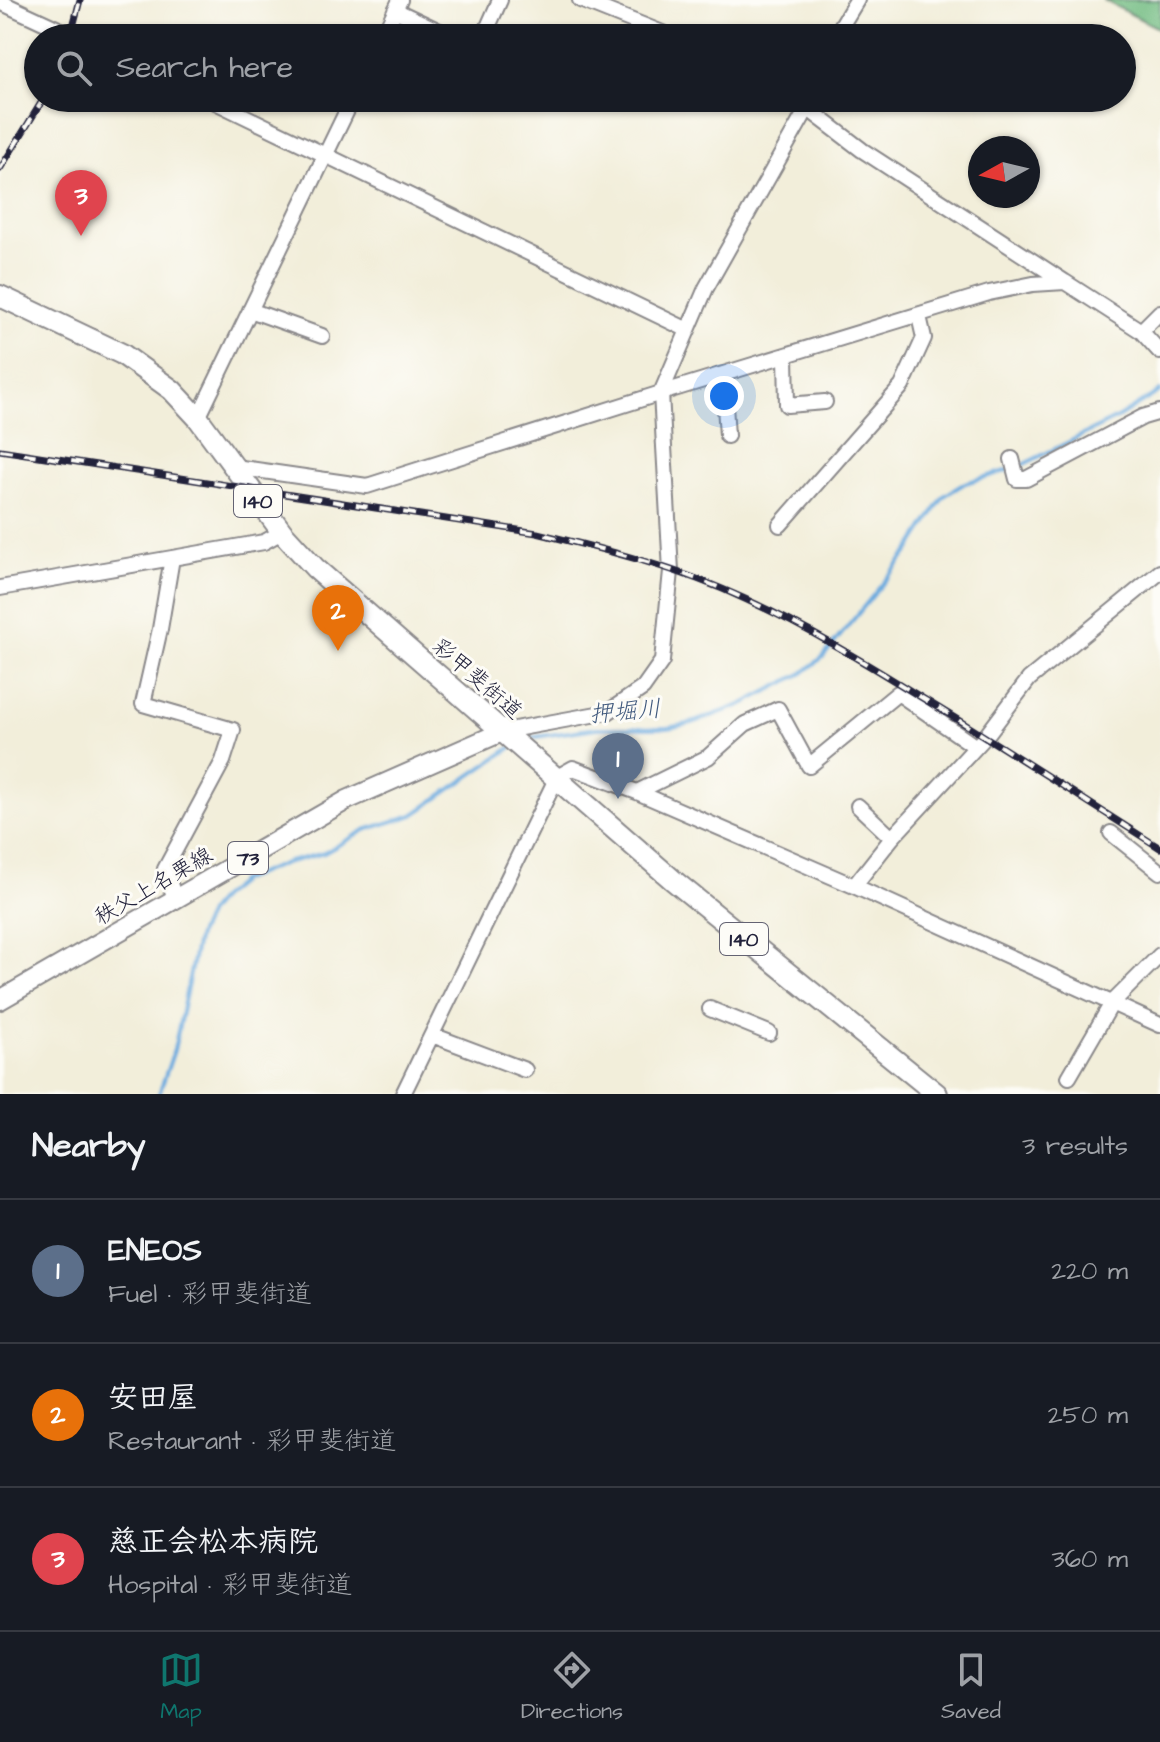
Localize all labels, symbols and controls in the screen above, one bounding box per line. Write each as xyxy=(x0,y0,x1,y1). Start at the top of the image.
search box xyxy=(24,24,1136,112)
icon: search xyxy=(52,46,96,90)
text: Search here xyxy=(116,47,293,89)
north arrow xyxy=(968,136,1040,208)
pin: 3 xyxy=(55,170,107,236)
your location xyxy=(704,376,744,416)
road number: 140 xyxy=(234,485,282,517)
pin: 2 xyxy=(312,585,364,651)
street label: 彩甲斐街道 xyxy=(425,631,529,727)
water label: 押堀川 xyxy=(588,692,662,732)
pin: 1 xyxy=(592,733,644,799)
street label: 秩父上名栗線 xyxy=(89,840,219,933)
road number: 73 xyxy=(228,842,268,874)
road number: 140 xyxy=(720,923,768,955)
text: Nearby xyxy=(32,1122,146,1170)
text: 3 results xyxy=(1022,1128,1128,1164)
text: ENEOS xyxy=(108,1230,202,1272)
text: 1 xyxy=(56,1253,60,1289)
text: 220 m xyxy=(1051,1253,1128,1289)
text: Fuel · 彩甲斐街道 xyxy=(108,1276,312,1312)
text: 安田屋 xyxy=(108,1377,198,1419)
text: 2 xyxy=(51,1397,65,1433)
text: 250 m xyxy=(1048,1397,1128,1433)
text: Restaurant · 彩甲斐街道 xyxy=(108,1423,396,1459)
text: 慈正会松本病院 xyxy=(108,1521,318,1563)
text: 3 xyxy=(51,1541,65,1577)
text: 360 m xyxy=(1051,1541,1128,1577)
text: Hospital · 彩甲斐街道 xyxy=(108,1567,352,1603)
tab: Map xyxy=(159,1648,203,1727)
tab: Directions xyxy=(521,1648,623,1727)
tab: Saved xyxy=(941,1648,1001,1727)

